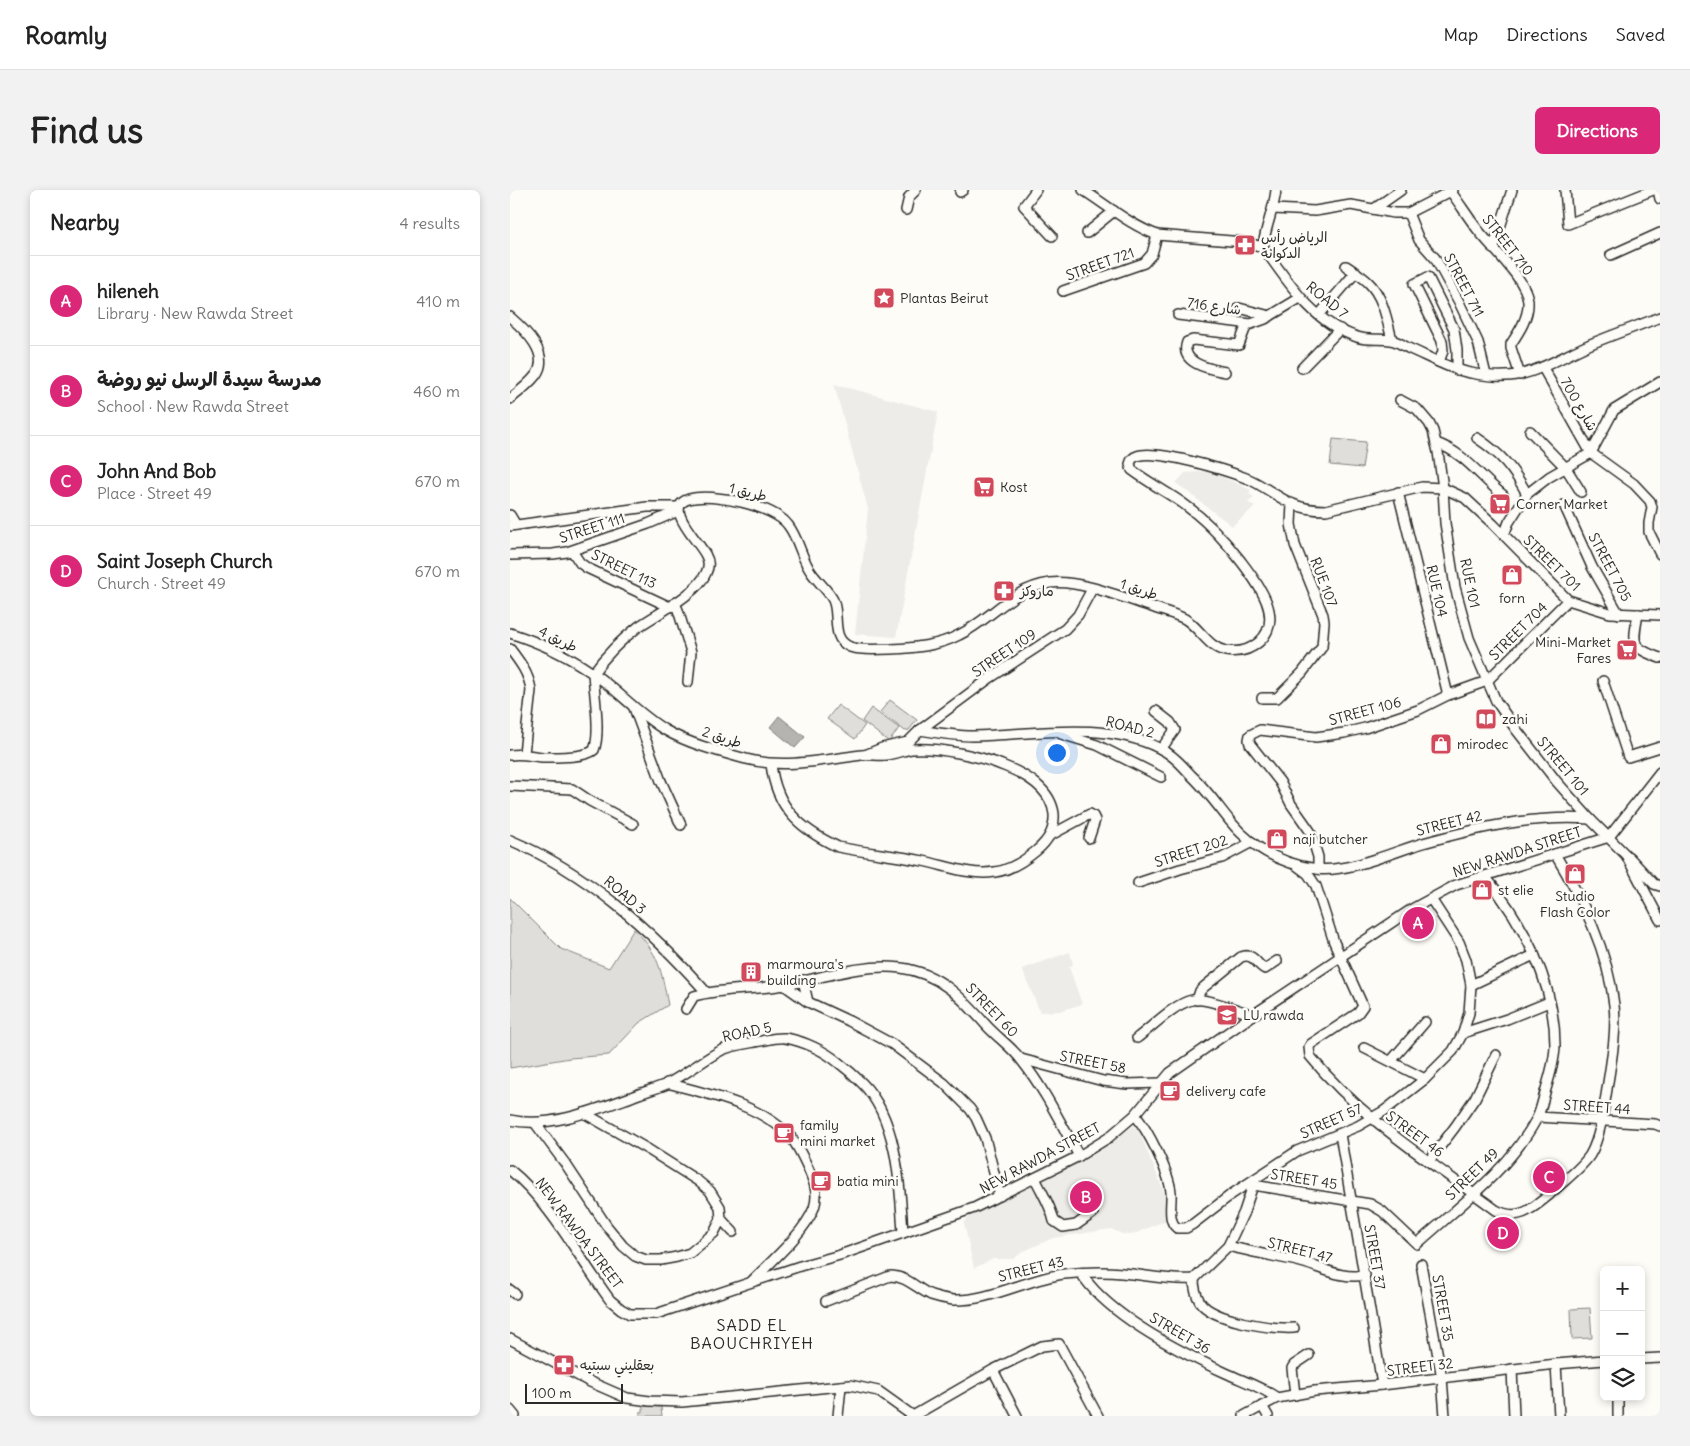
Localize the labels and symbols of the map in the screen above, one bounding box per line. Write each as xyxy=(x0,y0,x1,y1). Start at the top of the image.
street label: STREET 710 xyxy=(1479,211,1537,279)
place label: الرياض رأس الدكوانة xyxy=(1261,228,1327,262)
pharmacy icon: الرياض رأس الدكوانة xyxy=(1233,233,1257,257)
street label: STREET 721 xyxy=(1063,243,1137,285)
street label: STREET 711 xyxy=(1440,250,1488,320)
street label: ROAD 7 xyxy=(1302,278,1352,322)
place icon: Plantas Beirut xyxy=(872,286,896,310)
place label: Plantas Beirut xyxy=(900,289,989,307)
street label: شارع 716 xyxy=(1186,293,1242,320)
street label: شارع 700 xyxy=(1556,374,1602,435)
supermarket icon: Kost xyxy=(972,475,996,499)
place label: Kost xyxy=(1000,478,1028,496)
street label: طريق 1 xyxy=(727,479,769,505)
supermarket icon: Corner Market xyxy=(1488,492,1512,516)
place label: Corner Market xyxy=(1516,495,1608,513)
street label: STREET 111 xyxy=(557,509,627,547)
street label: STREET 705 xyxy=(1584,530,1636,604)
street label: STREET 701 xyxy=(1520,531,1584,595)
street label: STREET 113 xyxy=(589,546,659,592)
street label: RUE 107 xyxy=(1306,555,1342,609)
street label: RUE 101 xyxy=(1456,556,1484,610)
street label: RUE 104 xyxy=(1422,563,1452,619)
shop icon: forn xyxy=(1500,563,1524,587)
street label: طريق 1 xyxy=(1118,575,1160,603)
pharmacy icon: ماروكز xyxy=(992,579,1016,603)
place label: ماروكز xyxy=(1019,582,1054,600)
place label: forn xyxy=(1499,589,1525,607)
street label: STREET 704 xyxy=(1485,598,1551,664)
street label: طريق 4 xyxy=(536,622,580,656)
street label: STREET 109 xyxy=(968,625,1040,681)
place label: Mini-Market Fares xyxy=(1535,633,1611,667)
supermarket icon: Mini-Market Fares xyxy=(1615,638,1639,662)
street label: STREET 106 xyxy=(1327,693,1403,729)
library icon: zahi xyxy=(1474,707,1498,731)
place label: zahi xyxy=(1502,710,1528,728)
street label: ROAD 2 xyxy=(1104,712,1157,742)
street label: طريق 2 xyxy=(700,722,744,752)
shop icon: mirodec xyxy=(1429,732,1453,756)
street label: STREET 101 xyxy=(1533,733,1593,799)
place label: mirodec xyxy=(1457,735,1509,753)
your location xyxy=(1044,740,1070,766)
street label: STREET 42 xyxy=(1414,806,1484,840)
street label: NEW RAWDA STREET xyxy=(1450,823,1584,881)
shop icon: naji butcher xyxy=(1265,827,1289,851)
place label: naji butcher xyxy=(1293,830,1368,848)
street label: STREET 202 xyxy=(1152,831,1230,871)
shop icon: Studio Flash Color xyxy=(1563,862,1587,886)
street label: ROAD 3 xyxy=(600,872,650,918)
shop icon: st elie xyxy=(1470,878,1494,902)
place label: st elie xyxy=(1498,881,1534,899)
place label: Studio Flash Color xyxy=(1540,887,1611,921)
pin: A xyxy=(1402,904,1434,942)
place label: marmoura's building xyxy=(767,955,844,989)
building icon: marmoura's building xyxy=(739,960,763,984)
street label: STREET 60 xyxy=(962,979,1022,1041)
school or university icon: LU rawda xyxy=(1215,1003,1239,1027)
place label: LU rawda xyxy=(1243,1006,1304,1024)
street label: ROAD 5 xyxy=(721,1018,773,1046)
street label: STREET 58 xyxy=(1058,1047,1128,1077)
cafe icon: delivery cafe xyxy=(1158,1079,1182,1103)
place label: delivery cafe xyxy=(1186,1082,1266,1100)
street label: STREET 44 xyxy=(1563,1096,1631,1118)
street label: STREET 57 xyxy=(1297,1099,1365,1143)
street label: STREET 46 xyxy=(1383,1107,1447,1161)
place label: family mini market xyxy=(800,1116,876,1150)
street label: NEW RAWDA STREET xyxy=(977,1119,1103,1197)
cafe icon: family mini market xyxy=(772,1121,796,1145)
street label: STREET 49 xyxy=(1442,1144,1502,1204)
pin: C xyxy=(1533,1158,1565,1196)
street label: STREET 45 xyxy=(1269,1165,1339,1193)
cafe icon: batia mini xyxy=(809,1169,833,1193)
place label: batia mini xyxy=(837,1172,899,1190)
street label: NEW RAWDA STREET xyxy=(531,1174,627,1292)
pin: B xyxy=(1070,1178,1102,1216)
pin: D xyxy=(1487,1214,1519,1252)
street label: STREET 37 xyxy=(1360,1223,1390,1291)
street label: STREET 47 xyxy=(1266,1233,1334,1267)
street label: STREET 43 xyxy=(996,1252,1066,1286)
street label: STREET 35 xyxy=(1428,1273,1458,1343)
street label: STREET 36 xyxy=(1146,1308,1214,1358)
district label: SADD EL BAOUCHRIYEH xyxy=(690,1315,814,1353)
pharmacy icon: بعقليني سبتيه xyxy=(552,1353,576,1377)
street label: STREET 32 xyxy=(1386,1354,1455,1380)
place label: بعقليني سبتيه xyxy=(580,1356,654,1378)
scale bar xyxy=(525,1381,622,1404)

